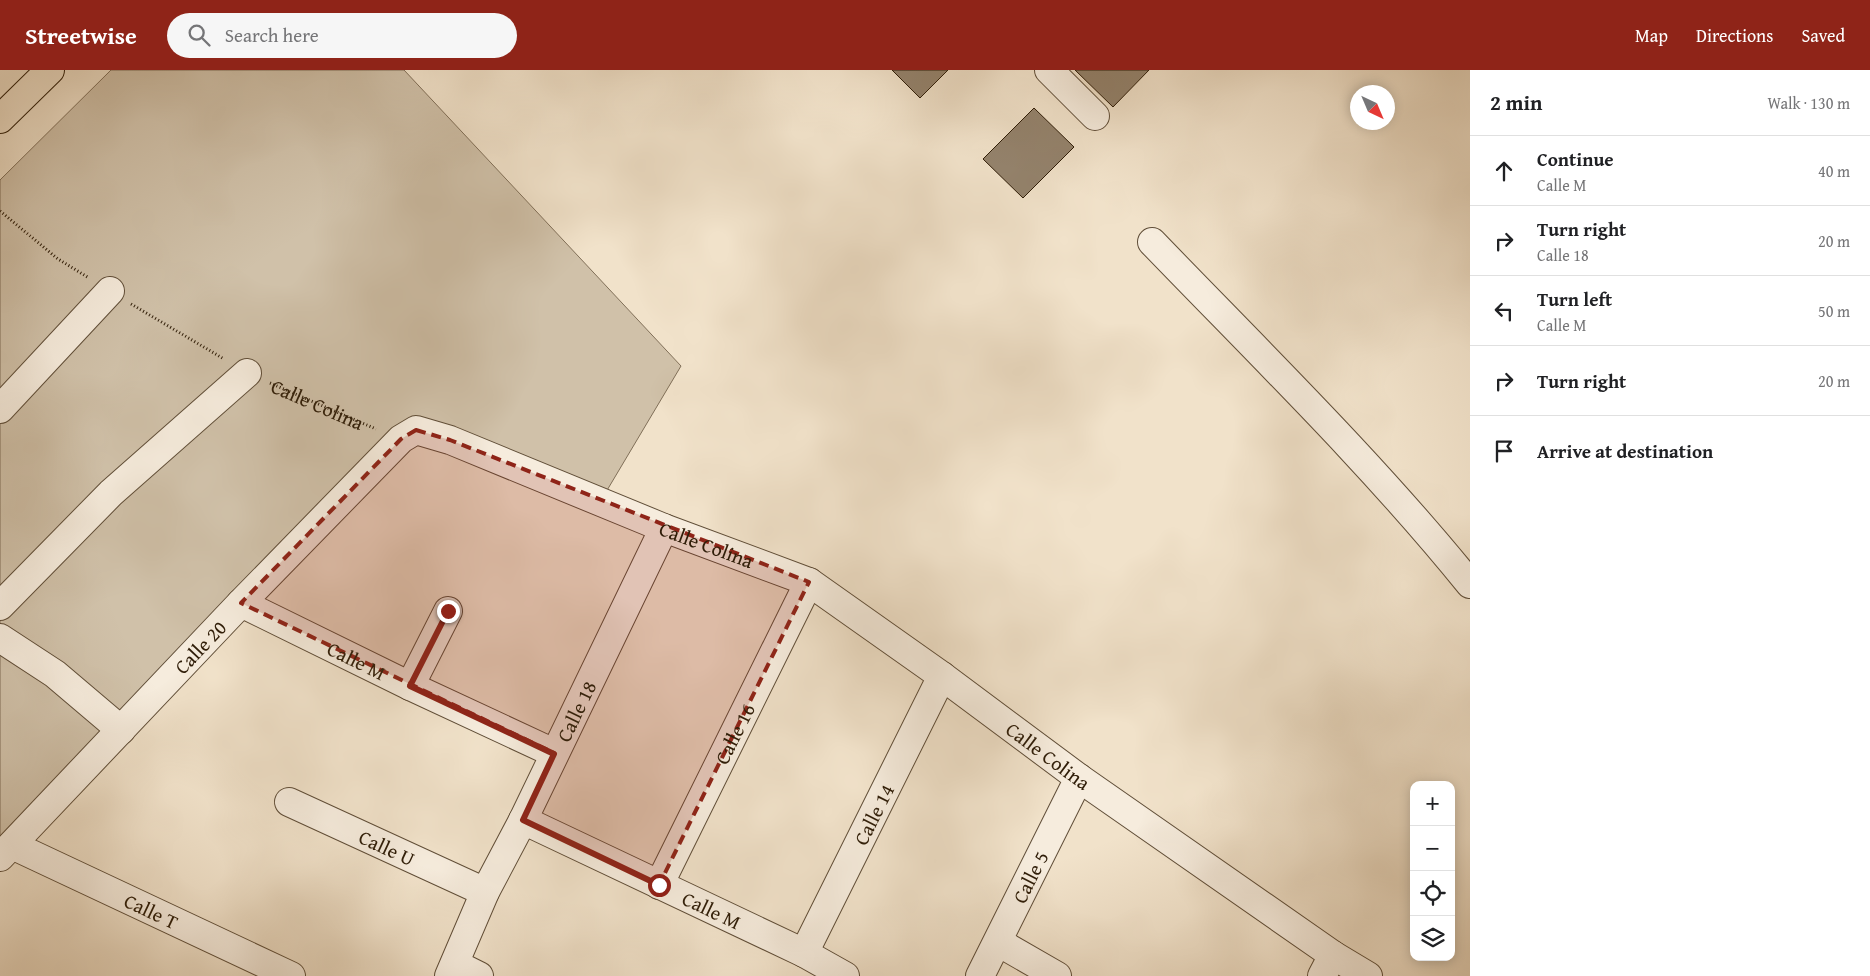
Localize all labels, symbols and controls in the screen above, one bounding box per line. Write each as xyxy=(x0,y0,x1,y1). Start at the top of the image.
search box xyxy=(167,13,517,58)
text: Streetwise xyxy=(25,18,137,53)
icon: search xyxy=(185,21,213,49)
text: Search here xyxy=(225,21,319,49)
text: Map xyxy=(1635,22,1668,49)
text: Directions xyxy=(1696,22,1773,49)
text: Saved xyxy=(1801,22,1845,49)
north arrow xyxy=(1350,85,1395,130)
text: 2 min xyxy=(1490,87,1542,118)
text: Walk · 130 m xyxy=(1767,91,1850,115)
text: Continue xyxy=(1537,145,1614,173)
icon: ahead xyxy=(1490,157,1518,185)
text: 40 m xyxy=(1818,159,1850,183)
text: Calle M xyxy=(1537,173,1586,197)
text: Turn right xyxy=(1537,215,1626,243)
icon: right xyxy=(1490,227,1518,255)
text: 20 m xyxy=(1818,229,1850,253)
text: Calle 18 xyxy=(1537,243,1589,267)
text: Turn left xyxy=(1537,285,1612,313)
icon: left xyxy=(1490,297,1518,325)
text: 50 m xyxy=(1818,299,1850,323)
text: Calle M xyxy=(1537,313,1586,337)
icon: right xyxy=(1490,367,1518,395)
text: Turn right xyxy=(1537,367,1626,395)
text: 20 m xyxy=(1818,369,1850,393)
street label: Calle Colina xyxy=(267,371,369,437)
icon: arrive xyxy=(1490,437,1518,465)
text: Arrive at destination xyxy=(1537,437,1713,465)
street label: Calle Colina xyxy=(655,513,758,575)
route end xyxy=(437,600,460,623)
street label: Calle 20 xyxy=(167,613,232,680)
street label: Calle M xyxy=(323,633,391,686)
street label: Calle 18 xyxy=(549,675,603,746)
street label: Calle 16 xyxy=(707,698,761,769)
street label: Calle Colina xyxy=(1000,714,1097,797)
street label: Calle 14 xyxy=(846,779,901,850)
map controls xyxy=(1410,781,1455,961)
button: + xyxy=(1410,781,1455,826)
street label: Calle U xyxy=(354,822,420,872)
button: − xyxy=(1410,826,1455,871)
street label: Calle 5 xyxy=(1004,846,1055,908)
button: locate xyxy=(1410,871,1455,916)
route start xyxy=(648,874,671,897)
street label: Calle M xyxy=(678,883,746,936)
street label: Calle T xyxy=(120,885,183,936)
button: layers xyxy=(1410,916,1455,961)

